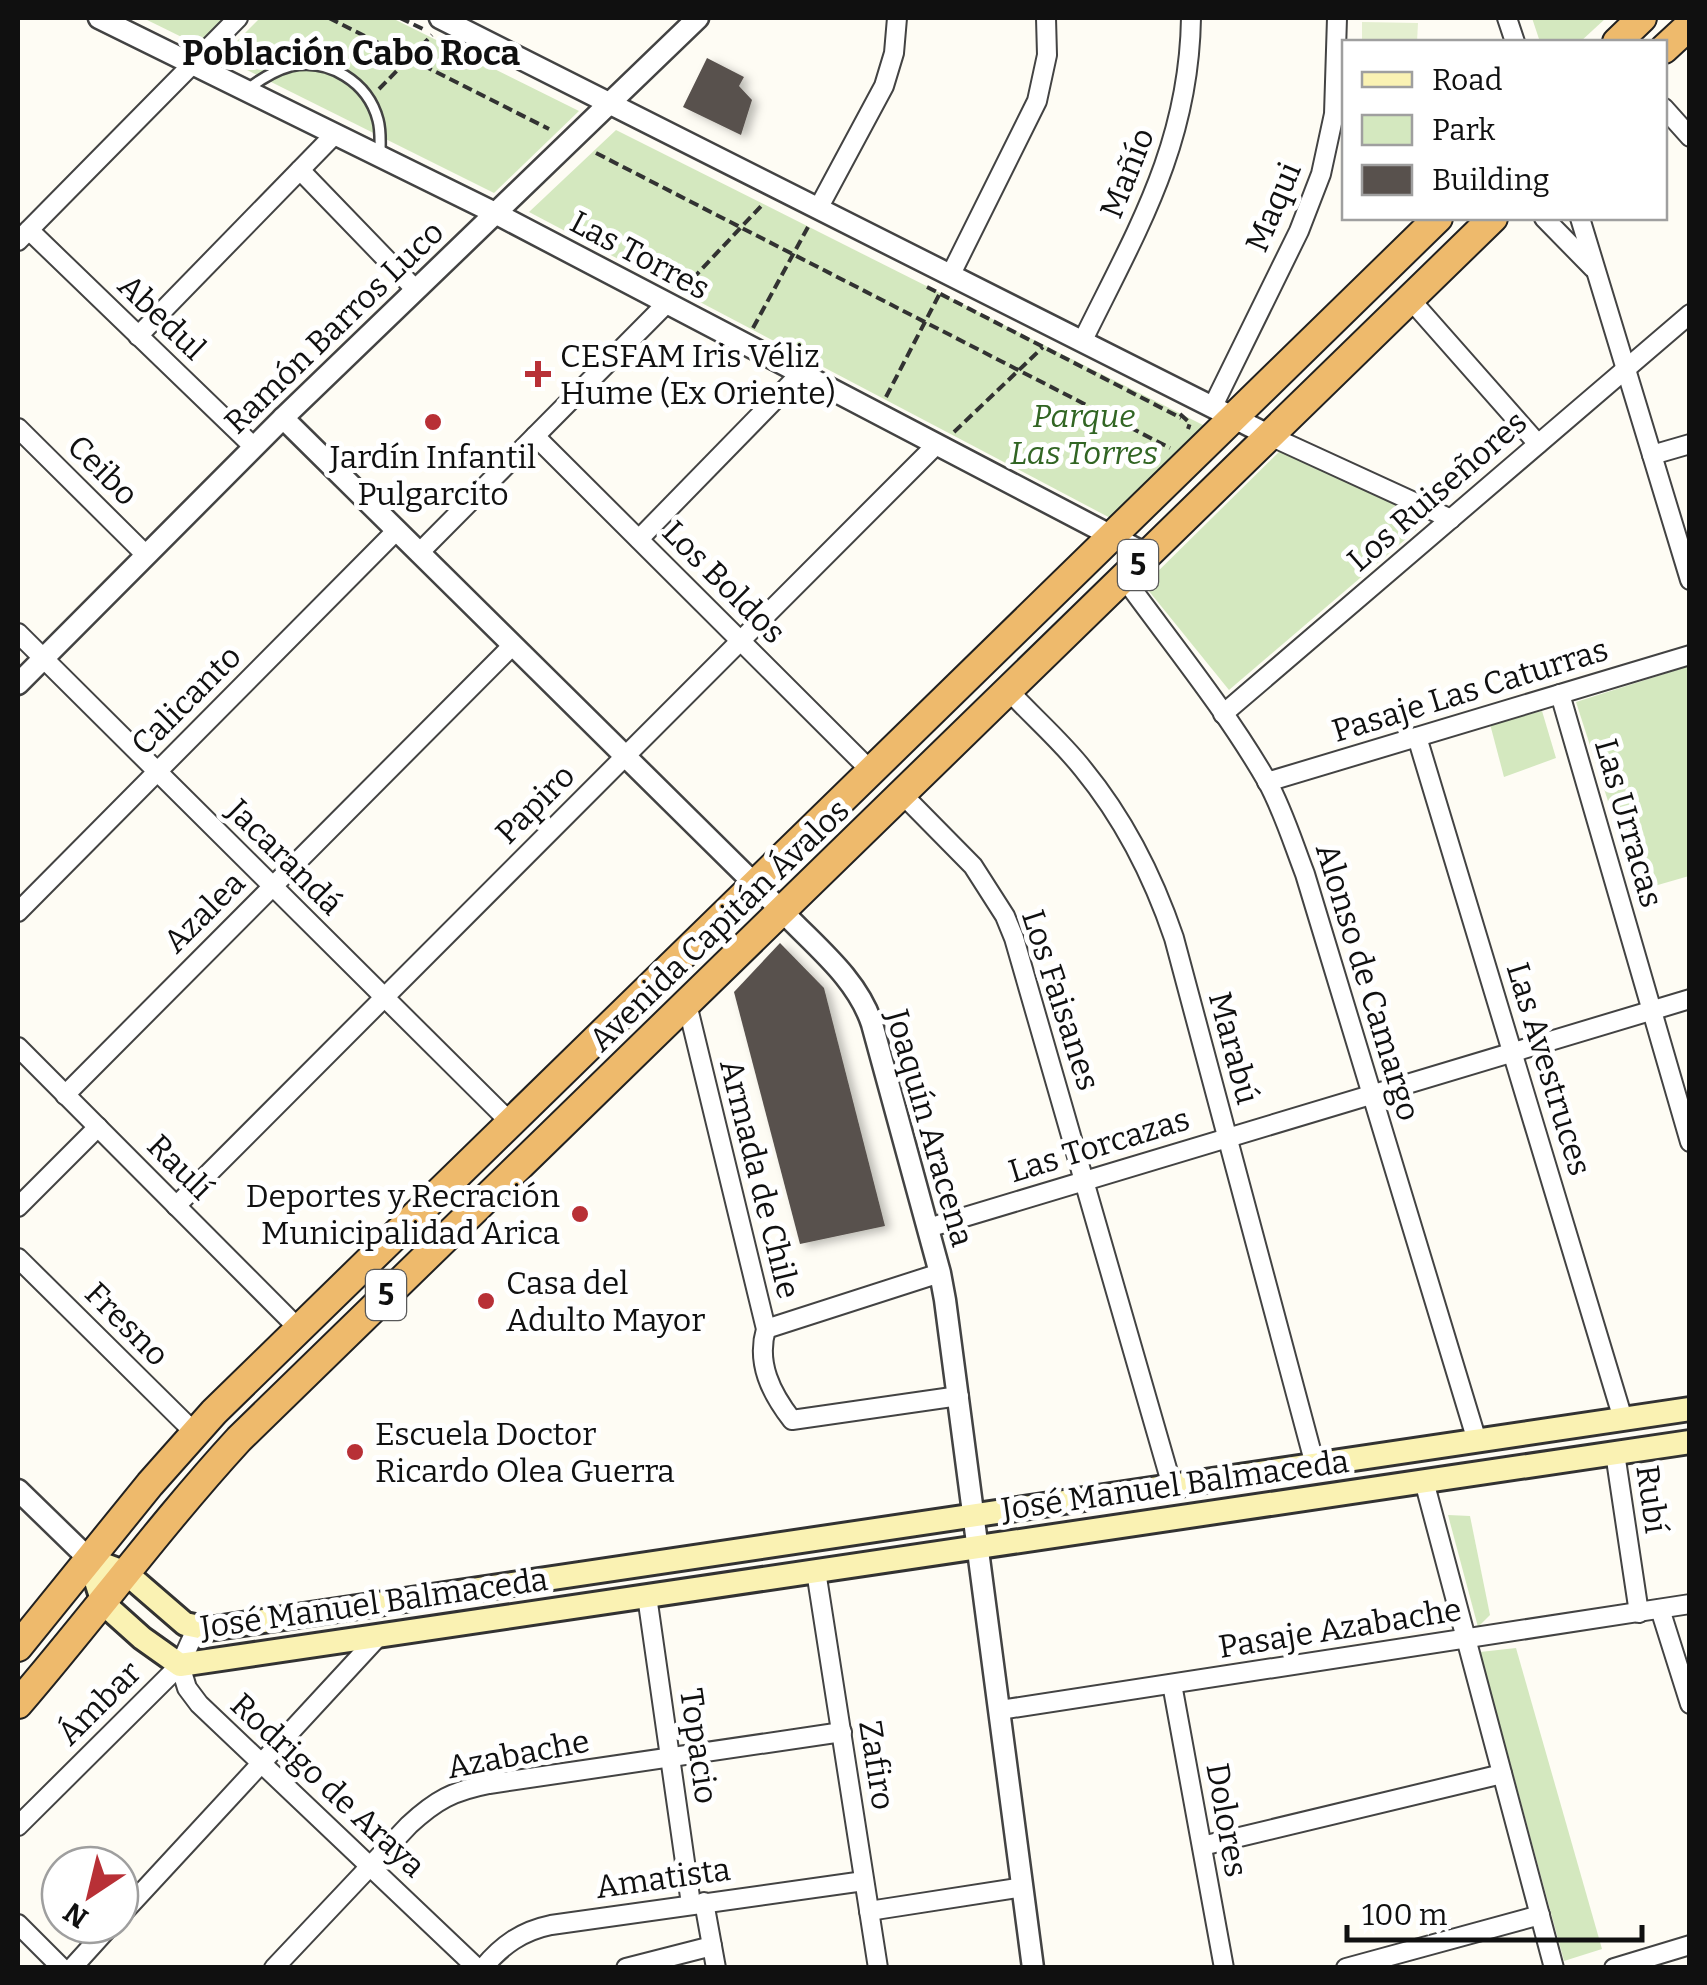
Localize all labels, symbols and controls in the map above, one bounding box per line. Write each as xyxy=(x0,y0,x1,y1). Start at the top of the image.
district label: Población Cabo Roca xyxy=(182,32,520,74)
legend xyxy=(1342,40,1667,220)
text: Road xyxy=(1432,62,1503,98)
text: Park xyxy=(1432,112,1495,148)
street label: Mañío xyxy=(1092,122,1162,224)
street label: Maqui xyxy=(1237,157,1309,257)
text: Building xyxy=(1432,162,1550,198)
street label: Las Torres xyxy=(564,203,716,307)
street label: Ramón Barros Luco xyxy=(217,213,451,441)
street label: Abedul xyxy=(111,266,213,368)
place label: CESFAM Iris Véliz Hume (Ex Oriente) xyxy=(560,337,836,412)
marker: CESFAM Iris Véliz Hume (Ex Oriente) xyxy=(525,361,551,387)
park label: Parque Las Torres xyxy=(1010,397,1158,472)
street label: Los Ruiseñores xyxy=(1340,403,1534,579)
marker: Jardín Infantil Pulgarcito xyxy=(422,411,444,433)
street label: Ceibo xyxy=(60,427,146,513)
place label: Jardín Infantil Pulgarcito xyxy=(329,438,536,513)
street label: Los Boldos xyxy=(655,513,793,651)
road number: 5 xyxy=(1118,540,1158,590)
street label: Pasaje Las Caturras xyxy=(1328,630,1612,750)
street label: Calicanto xyxy=(123,637,249,763)
street label: Las Urracas xyxy=(1587,734,1671,912)
street label: Papiro xyxy=(488,757,582,851)
street label: Jacarandá xyxy=(219,791,351,923)
street label: Avenida Capitán Ávalos xyxy=(581,791,857,1059)
street label: Alonso de Camargo xyxy=(1308,839,1428,1125)
street label: Azalea xyxy=(156,864,252,960)
street label: Los Faisanes xyxy=(1014,905,1108,1095)
street label: Las Avestruces xyxy=(1499,958,1599,1180)
street label: Marabú xyxy=(1201,988,1267,1108)
street label: Joaquín Aracena xyxy=(878,1004,982,1251)
street label: Armada de Chile xyxy=(712,1056,808,1302)
street label: Las Torcazas xyxy=(1004,1100,1194,1190)
street label: Raulí xyxy=(139,1126,221,1208)
place label: Deportes y Recración Municipalidad Arica xyxy=(246,1177,560,1252)
marker: Deportes y Recración Municipalidad Arica xyxy=(569,1203,591,1225)
place label: Casa del Adulto Mayor xyxy=(506,1264,705,1339)
road number: 5 xyxy=(366,1270,406,1320)
street label: Fresno xyxy=(77,1274,177,1374)
marker: Casa del Adulto Mayor xyxy=(475,1290,497,1312)
place label: Escuela Doctor Ricardo Olea Guerra xyxy=(375,1415,675,1490)
marker: Escuela Doctor Ricardo Olea Guerra xyxy=(344,1441,366,1463)
street label: José Manuel Balmaceda xyxy=(998,1442,1351,1528)
street label: Rubí xyxy=(1628,1462,1676,1536)
street label: José Manuel Balmaceda xyxy=(197,1560,550,1646)
street label: Pasaje Azabache xyxy=(1216,1590,1464,1666)
street label: Ámbar xyxy=(49,1653,149,1753)
street label: Rodrigo de Araya xyxy=(223,1685,433,1885)
street label: Topacio xyxy=(672,1686,726,1806)
street label: Zafiro xyxy=(851,1718,903,1812)
street label: Azabache xyxy=(444,1722,592,1786)
street label: Dolores xyxy=(1198,1760,1256,1880)
north arrow xyxy=(40,1845,140,1945)
street label: Amatista xyxy=(593,1850,733,1906)
scale bar xyxy=(1347,1880,1642,1942)
text: N xyxy=(58,1895,94,1935)
text: 100 m xyxy=(1362,1897,1448,1933)

